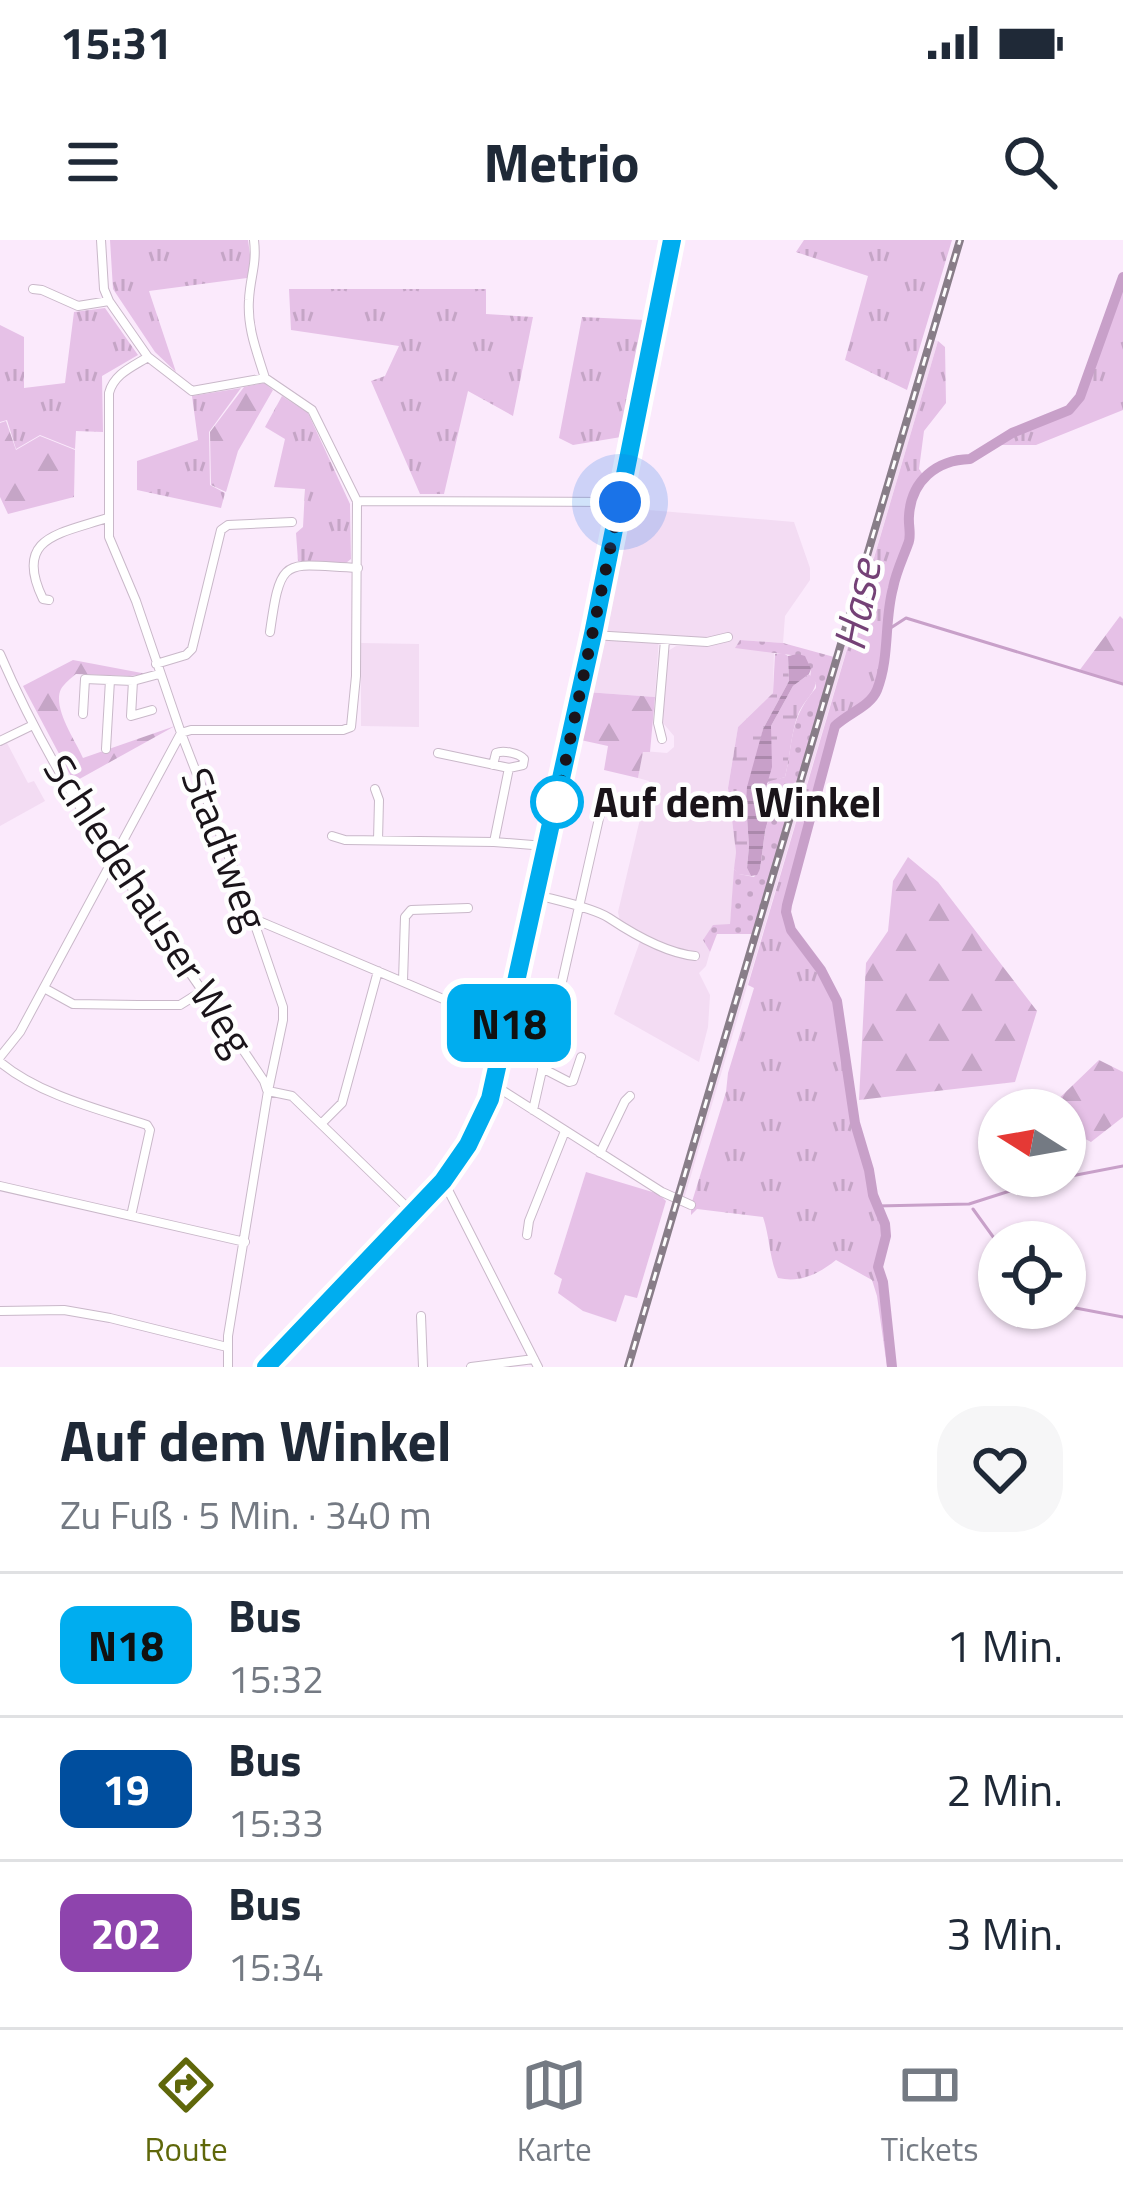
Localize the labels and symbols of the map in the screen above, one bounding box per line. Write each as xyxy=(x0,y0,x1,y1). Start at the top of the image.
your location xyxy=(590,472,650,532)
water label: Hase xyxy=(814,552,898,656)
street label: Schledehauser Weg xyxy=(28,741,271,1068)
street label: Stadtweg xyxy=(166,758,286,939)
place label: Auf dem Winkel xyxy=(593,769,882,833)
marker: Auf dem Winkel xyxy=(532,777,582,827)
line badge: N18 xyxy=(440,984,578,1062)
north arrow xyxy=(978,1089,1086,1197)

